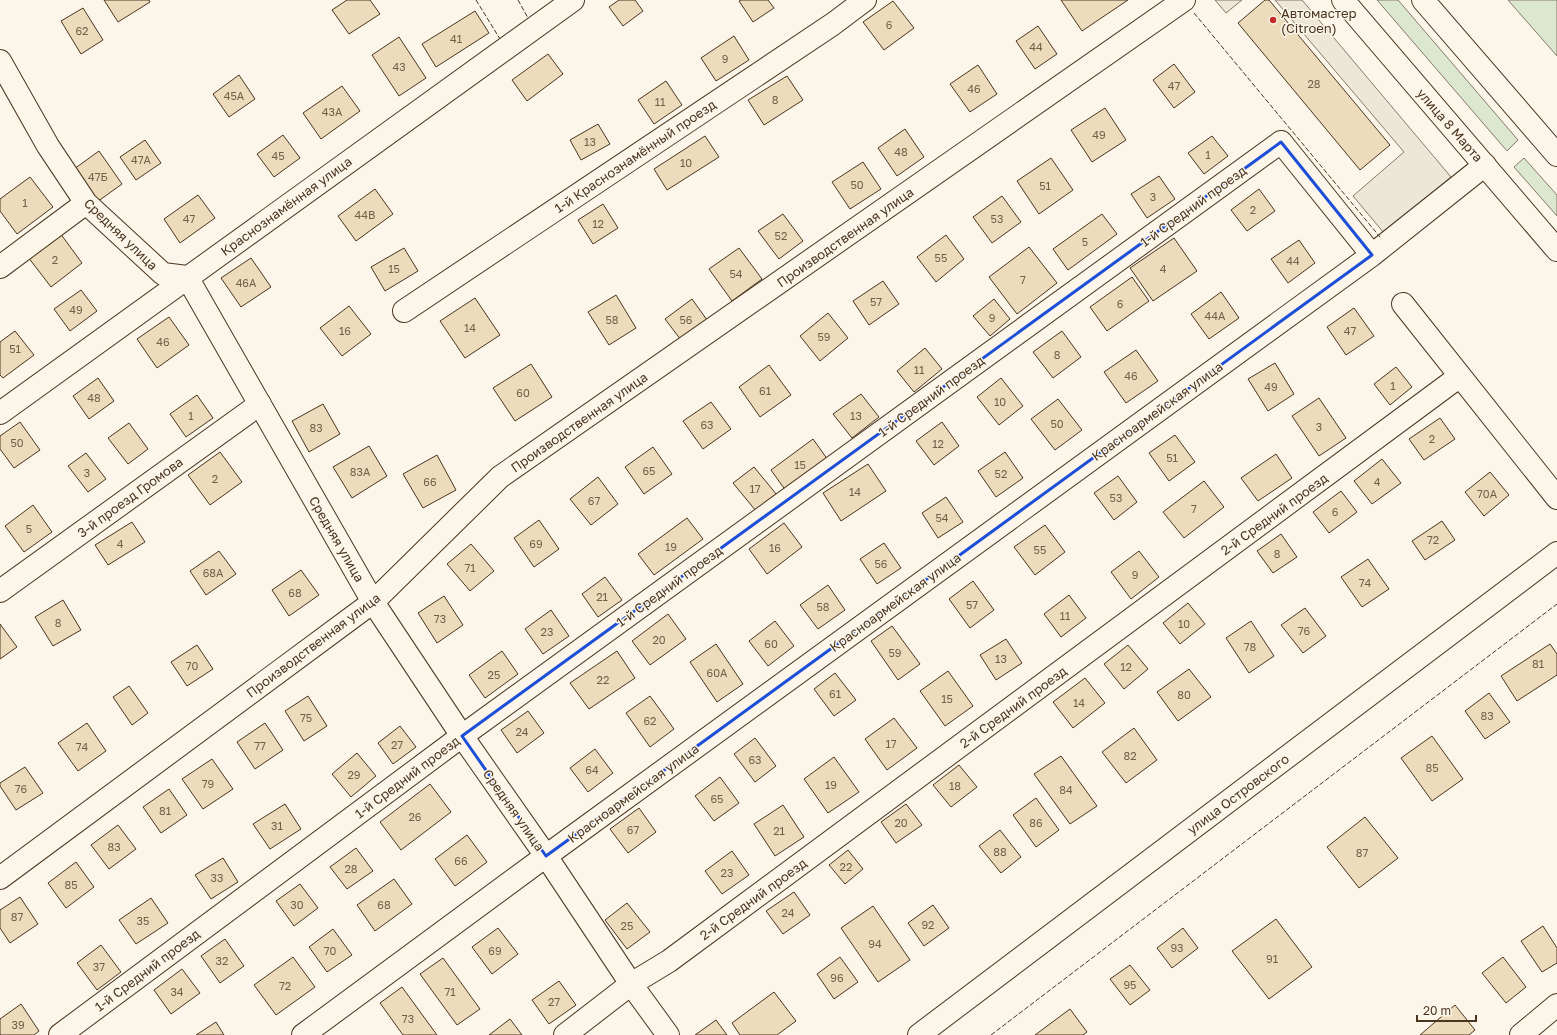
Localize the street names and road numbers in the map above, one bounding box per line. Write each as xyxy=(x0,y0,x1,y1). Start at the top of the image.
street label: улица 8 Марта xyxy=(1414,85,1486,165)
street label: 1-й Краснознамённый проезд xyxy=(551,96,719,216)
street label: Краснознамённая улица xyxy=(217,153,355,259)
street label: 1-й Средний проезд xyxy=(1137,162,1249,250)
street label: Производственная улица xyxy=(773,184,917,290)
street label: Средняя улица xyxy=(81,195,161,273)
street label: 1-й Средний проезд xyxy=(875,352,987,440)
street label: Красноармейская улица xyxy=(1088,358,1226,464)
street label: Производственная улица xyxy=(507,369,651,475)
street label: 3-й проезд Громова xyxy=(74,453,186,541)
street label: 2-й Средний проезд xyxy=(1217,470,1331,558)
street label: Средняя улица xyxy=(306,493,368,585)
street label: 1-й Средний проезд xyxy=(613,542,725,630)
street label: Красноармейская улица xyxy=(826,549,964,655)
street label: Производственная улица xyxy=(243,589,383,701)
street label: 2-й Средний проезд xyxy=(956,663,1070,751)
street label: 1-й Средний проезд xyxy=(351,732,463,822)
street label: Красноармейская улица xyxy=(564,740,702,846)
street label: улица Островского xyxy=(1184,750,1292,837)
street label: Средняя улица xyxy=(480,766,548,854)
street label: 2-й Средний проезд xyxy=(696,855,810,943)
street label: 1-й Средний проезд xyxy=(91,925,203,1015)

